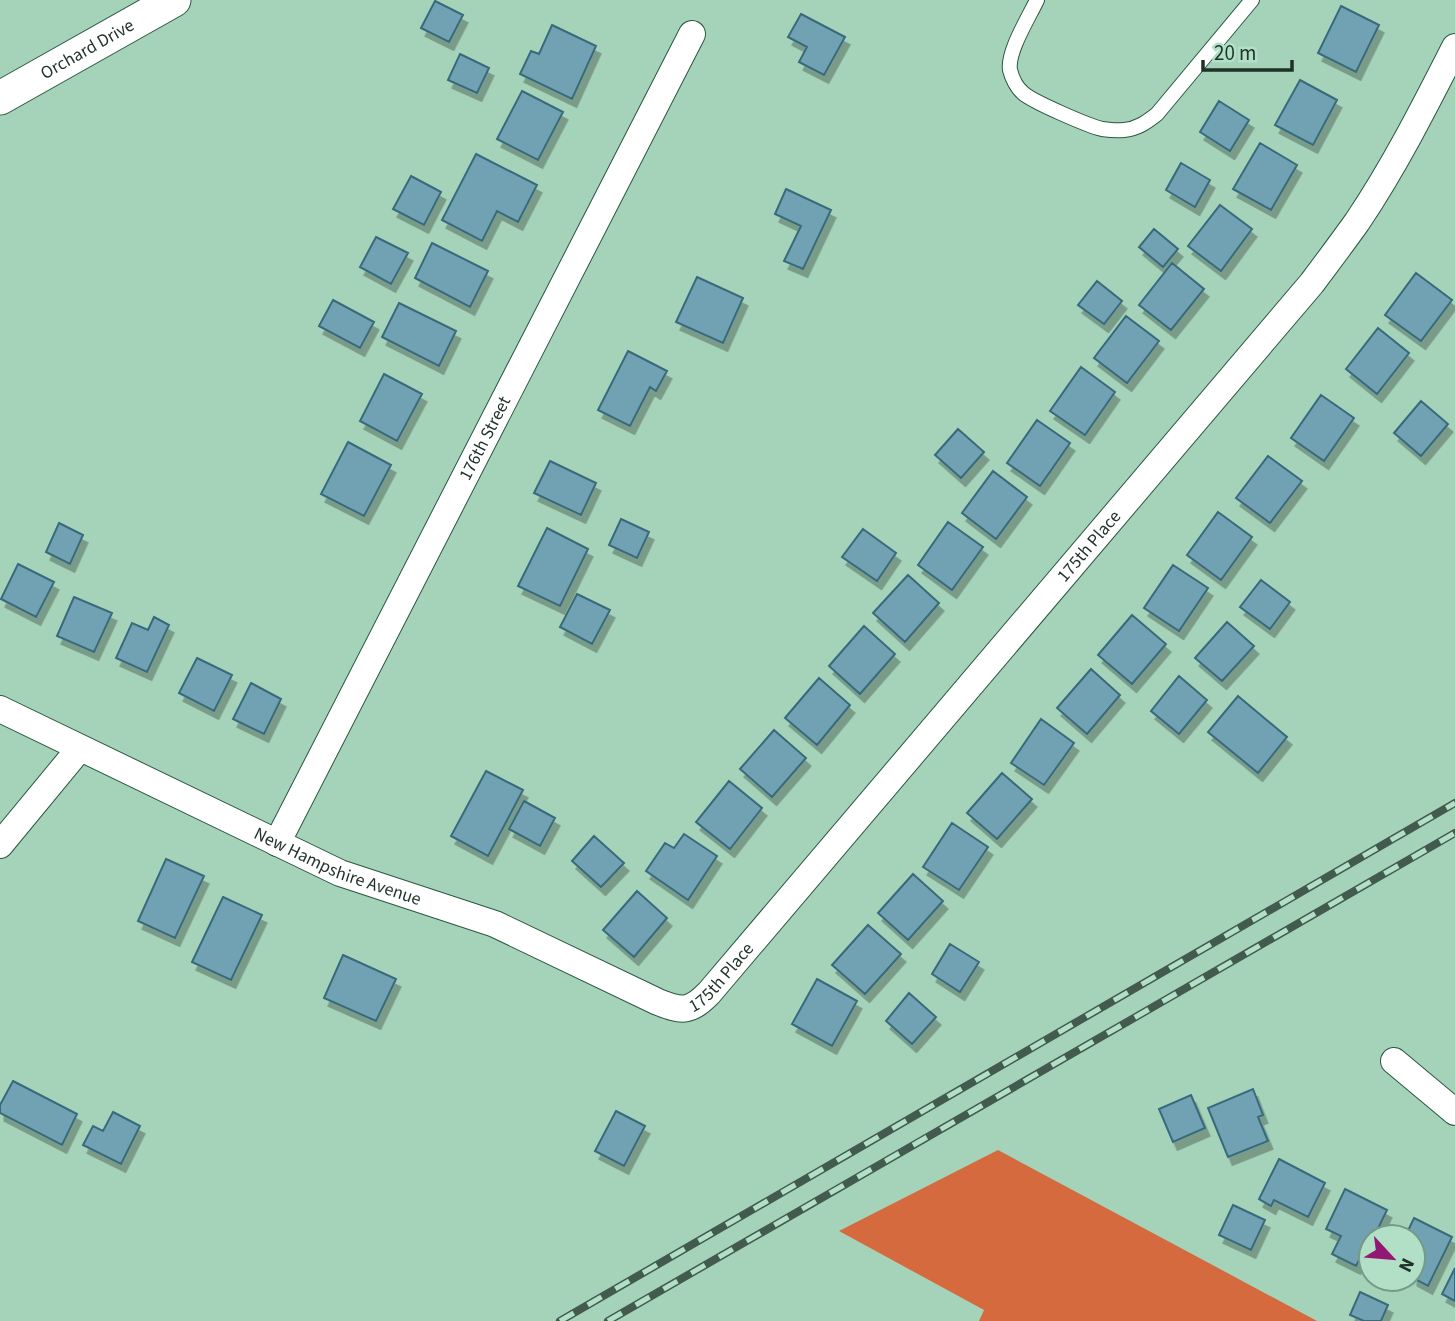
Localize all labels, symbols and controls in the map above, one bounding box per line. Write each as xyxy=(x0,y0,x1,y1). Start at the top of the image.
street label: Orchard Drive xyxy=(36,13,139,86)
scale bar xyxy=(1203,28,1292,72)
text: 20 m xyxy=(1214,38,1256,68)
street label: 176th Street xyxy=(453,392,517,485)
street label: 175th Place xyxy=(1051,505,1127,587)
street label: New Hampshire Avenue xyxy=(250,821,425,912)
street label: 175th Place xyxy=(684,937,760,1019)
north arrow xyxy=(1357,1223,1427,1293)
text: N xyxy=(1391,1253,1421,1276)

